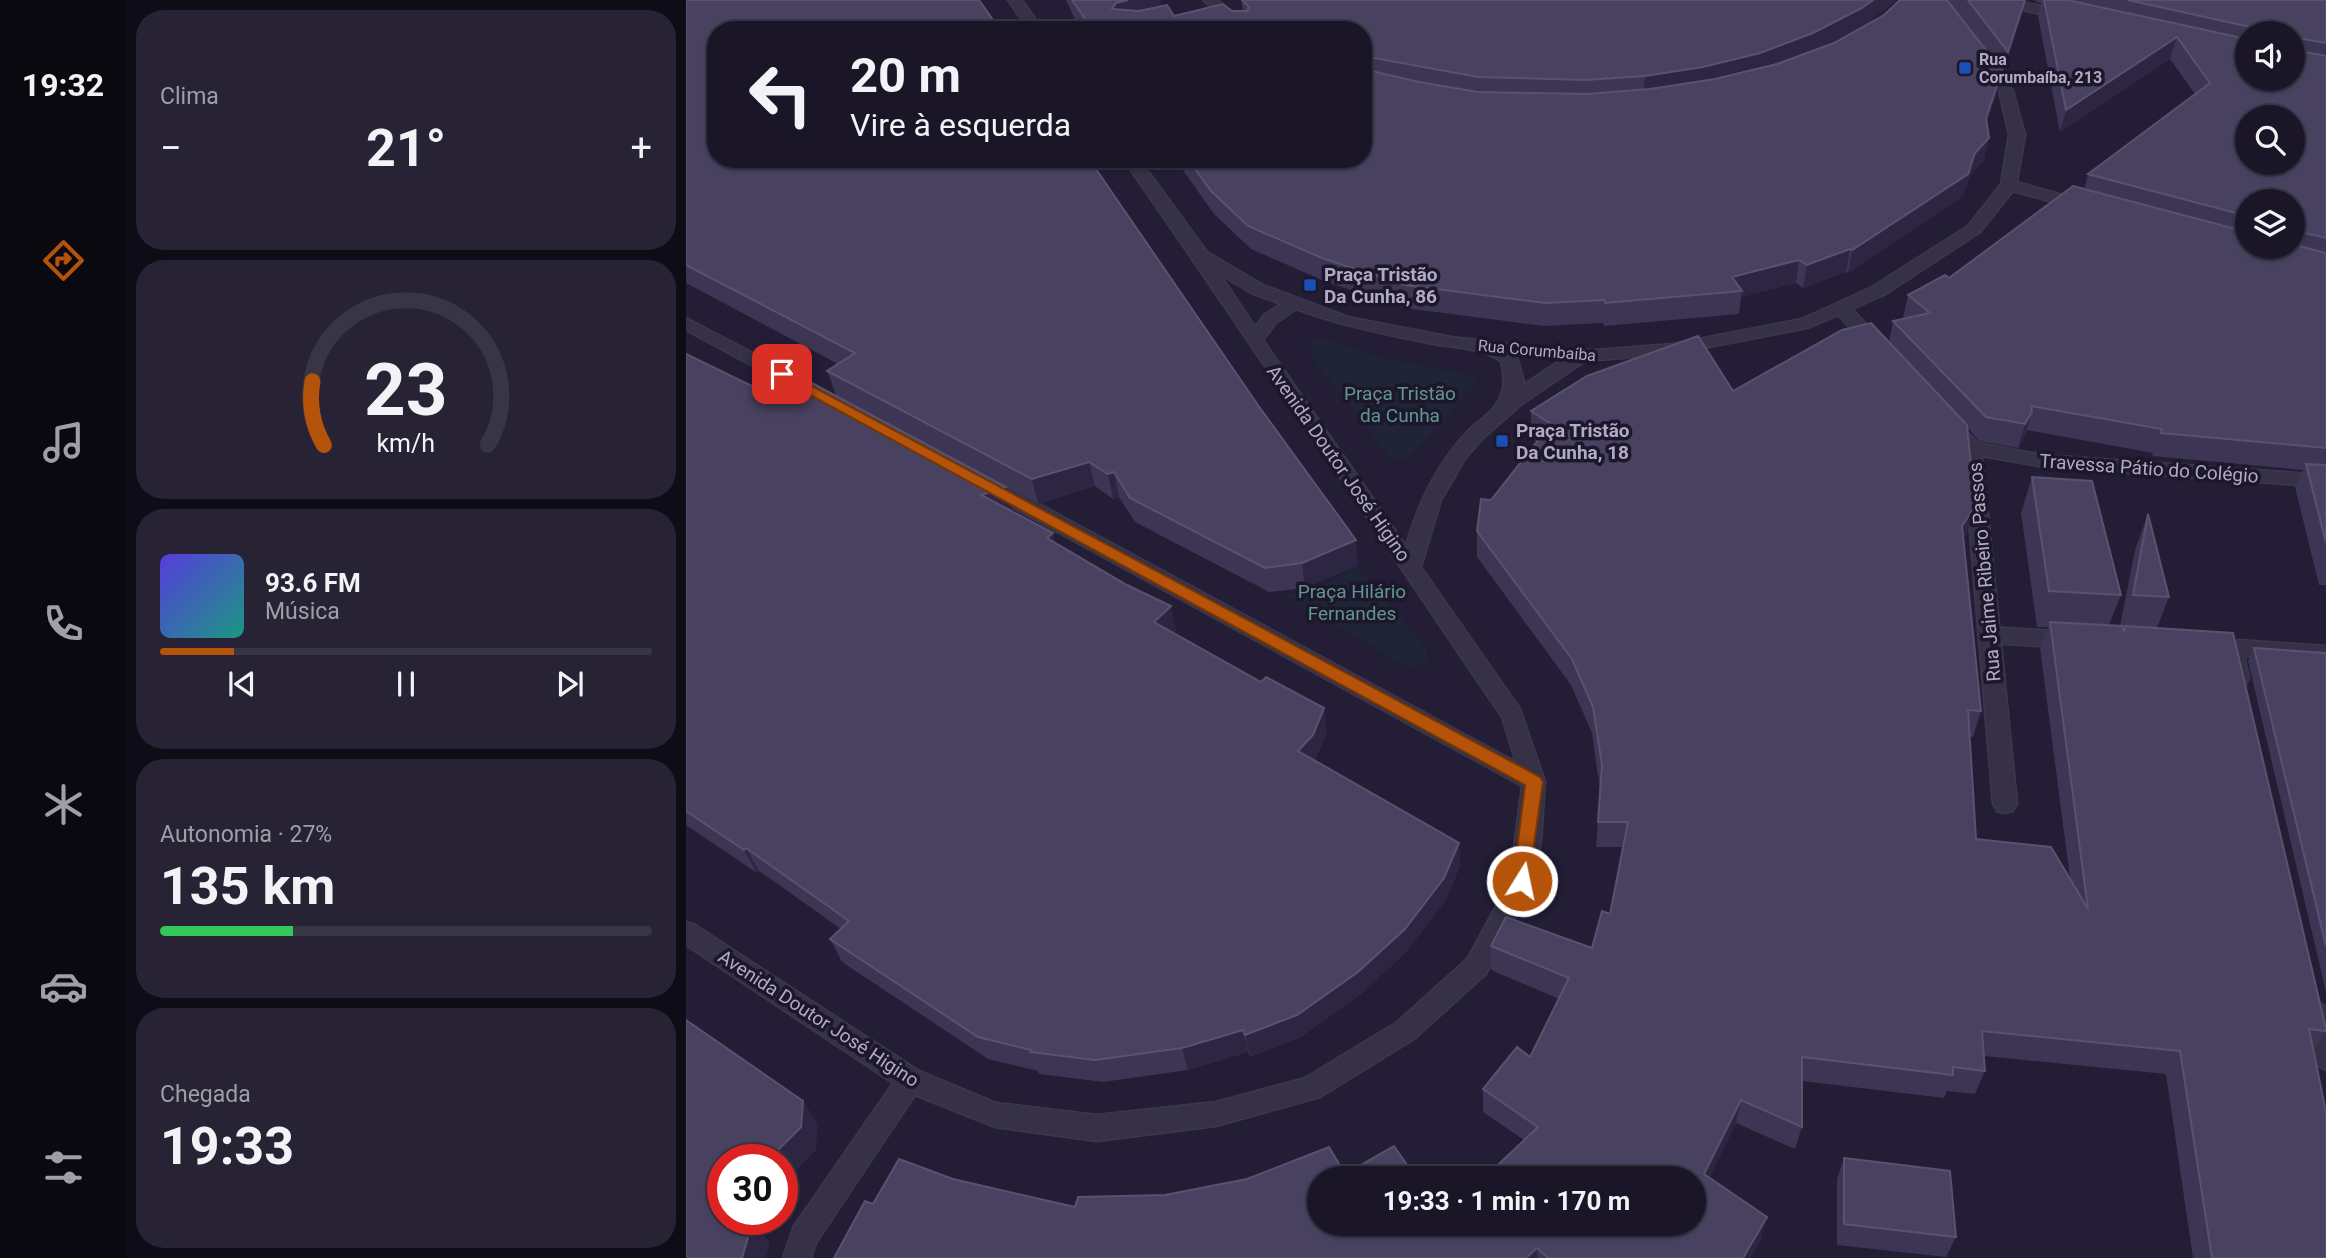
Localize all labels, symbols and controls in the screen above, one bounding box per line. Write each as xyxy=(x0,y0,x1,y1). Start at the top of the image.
map controls xyxy=(2235,21,2305,259)
button: sound xyxy=(2235,21,2305,91)
text: 20 m xyxy=(850,47,961,104)
icon: left xyxy=(735,49,826,140)
place label: Rua Corumbaíba, 213 xyxy=(1979,50,2102,87)
marker: Rua Corumbaíba, 213 xyxy=(1957,60,1973,76)
text: 19:32 xyxy=(22,66,104,104)
text: Clima xyxy=(160,83,219,110)
button: search xyxy=(2235,105,2305,175)
text: Vire à esquerda xyxy=(850,106,1071,144)
text: 21° xyxy=(366,118,446,179)
text: − xyxy=(160,126,182,170)
text: + xyxy=(630,126,652,170)
button: layers xyxy=(2235,189,2305,259)
icon: directions xyxy=(39,236,88,285)
place label: Praça Tristão Da Cunha, 86 xyxy=(1324,263,1438,308)
marker: Praça Tristão Da Cunha, 86 xyxy=(1302,277,1318,293)
street label: Rua Corumbaíba xyxy=(1477,336,1597,365)
pin xyxy=(752,344,812,404)
text: 23 xyxy=(364,348,448,434)
icon: arrive xyxy=(763,355,801,393)
street label: Avenida Doutor José Higino xyxy=(1262,361,1415,566)
park label: Praça Tristão da Cunha xyxy=(1344,382,1456,427)
icon: music xyxy=(39,418,88,467)
place label: Praça Tristão Da Cunha, 18 xyxy=(1516,419,1630,464)
text: km/h xyxy=(377,429,435,458)
marker: Praça Tristão Da Cunha, 18 xyxy=(1494,433,1510,449)
street label: Travessa Pátio do Colégio xyxy=(2039,449,2259,488)
street label: Rua Jaime Ribeiro Passos xyxy=(1963,461,2006,683)
text: 93.6 FM xyxy=(265,568,361,598)
park label: Praça Hilário Fernandes xyxy=(1298,580,1406,625)
text: Música xyxy=(265,598,340,625)
icon: phone xyxy=(39,599,88,648)
icon: previous xyxy=(223,665,261,703)
icon: pause xyxy=(387,665,425,703)
icon: next xyxy=(551,665,589,703)
icon: climate xyxy=(39,780,88,829)
text: Autonomia · 27% xyxy=(160,821,332,848)
position arrow xyxy=(1485,844,1559,918)
text: 135 km xyxy=(160,856,335,917)
street label: Avenida Doutor José Higino xyxy=(714,945,923,1092)
icon: car xyxy=(39,962,88,1011)
text: Chegada xyxy=(160,1081,251,1108)
text: 19:33 xyxy=(160,1116,294,1177)
icon: filters xyxy=(39,1143,88,1192)
speed limit sign: 30 xyxy=(707,1144,798,1235)
text: 19:33 · 1 min · 170 m xyxy=(1383,1186,1630,1216)

